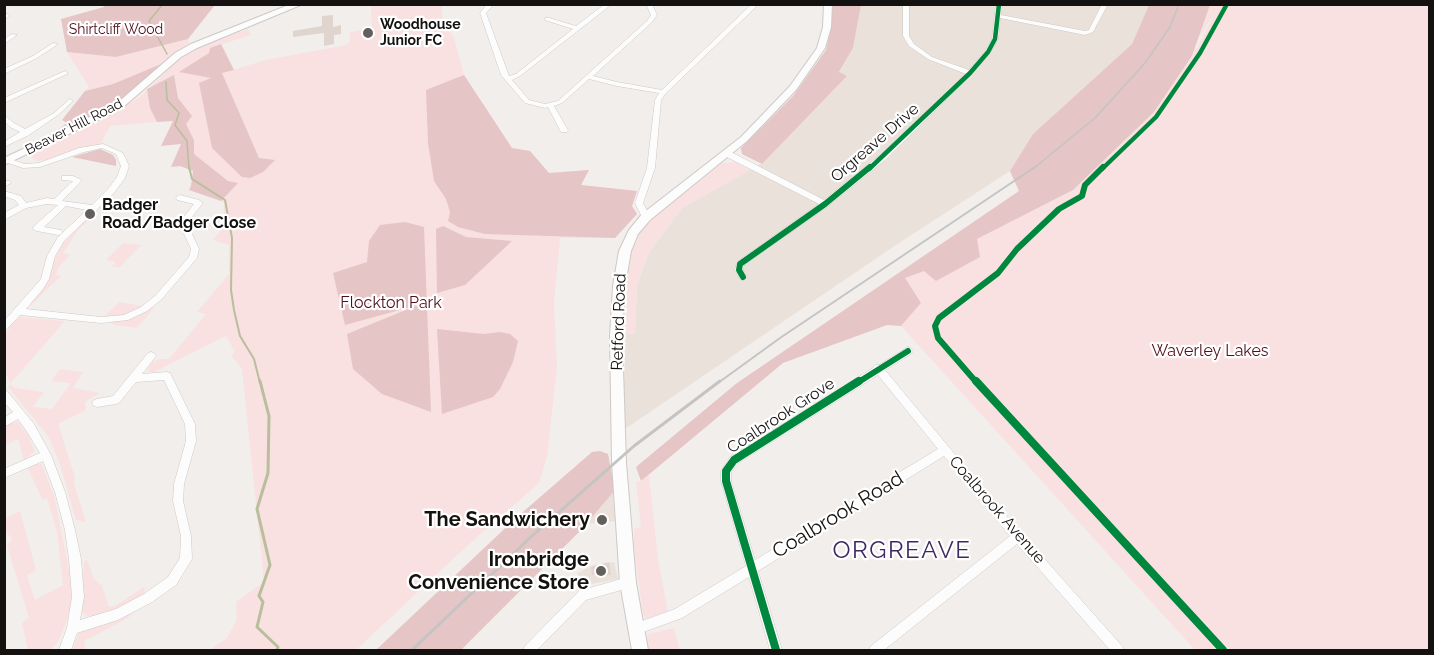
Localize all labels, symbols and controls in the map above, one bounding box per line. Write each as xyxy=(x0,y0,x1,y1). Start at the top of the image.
place label: Woodhouse Junior FC xyxy=(380,17,461,50)
park label: Shirtcliff Wood xyxy=(69,22,163,38)
marker: Woodhouse Junior FC xyxy=(361,26,375,40)
street label: Beaver Hill Road xyxy=(23,95,125,159)
street label: Orgreave Drive xyxy=(827,100,923,186)
place label: Badger Road/Badger Close xyxy=(102,195,256,233)
marker: Badger Road/Badger Close xyxy=(83,207,97,221)
street label: Retford Road xyxy=(608,273,630,371)
park label: Flockton Park xyxy=(340,293,442,313)
park label: Waverley Lakes xyxy=(1151,341,1269,361)
street label: Coalbrook Grove xyxy=(724,374,838,458)
street label: Coalbrook Avenue xyxy=(945,452,1049,568)
street label: Coalbrook Road xyxy=(768,466,908,564)
place label: The Sandwichery xyxy=(424,508,590,532)
marker: The Sandwichery xyxy=(595,513,609,527)
district label: ORGREAVE xyxy=(833,537,971,565)
place label: Ironbridge Convenience Store xyxy=(408,548,589,595)
marker: Ironbridge Convenience Store xyxy=(594,564,608,578)

